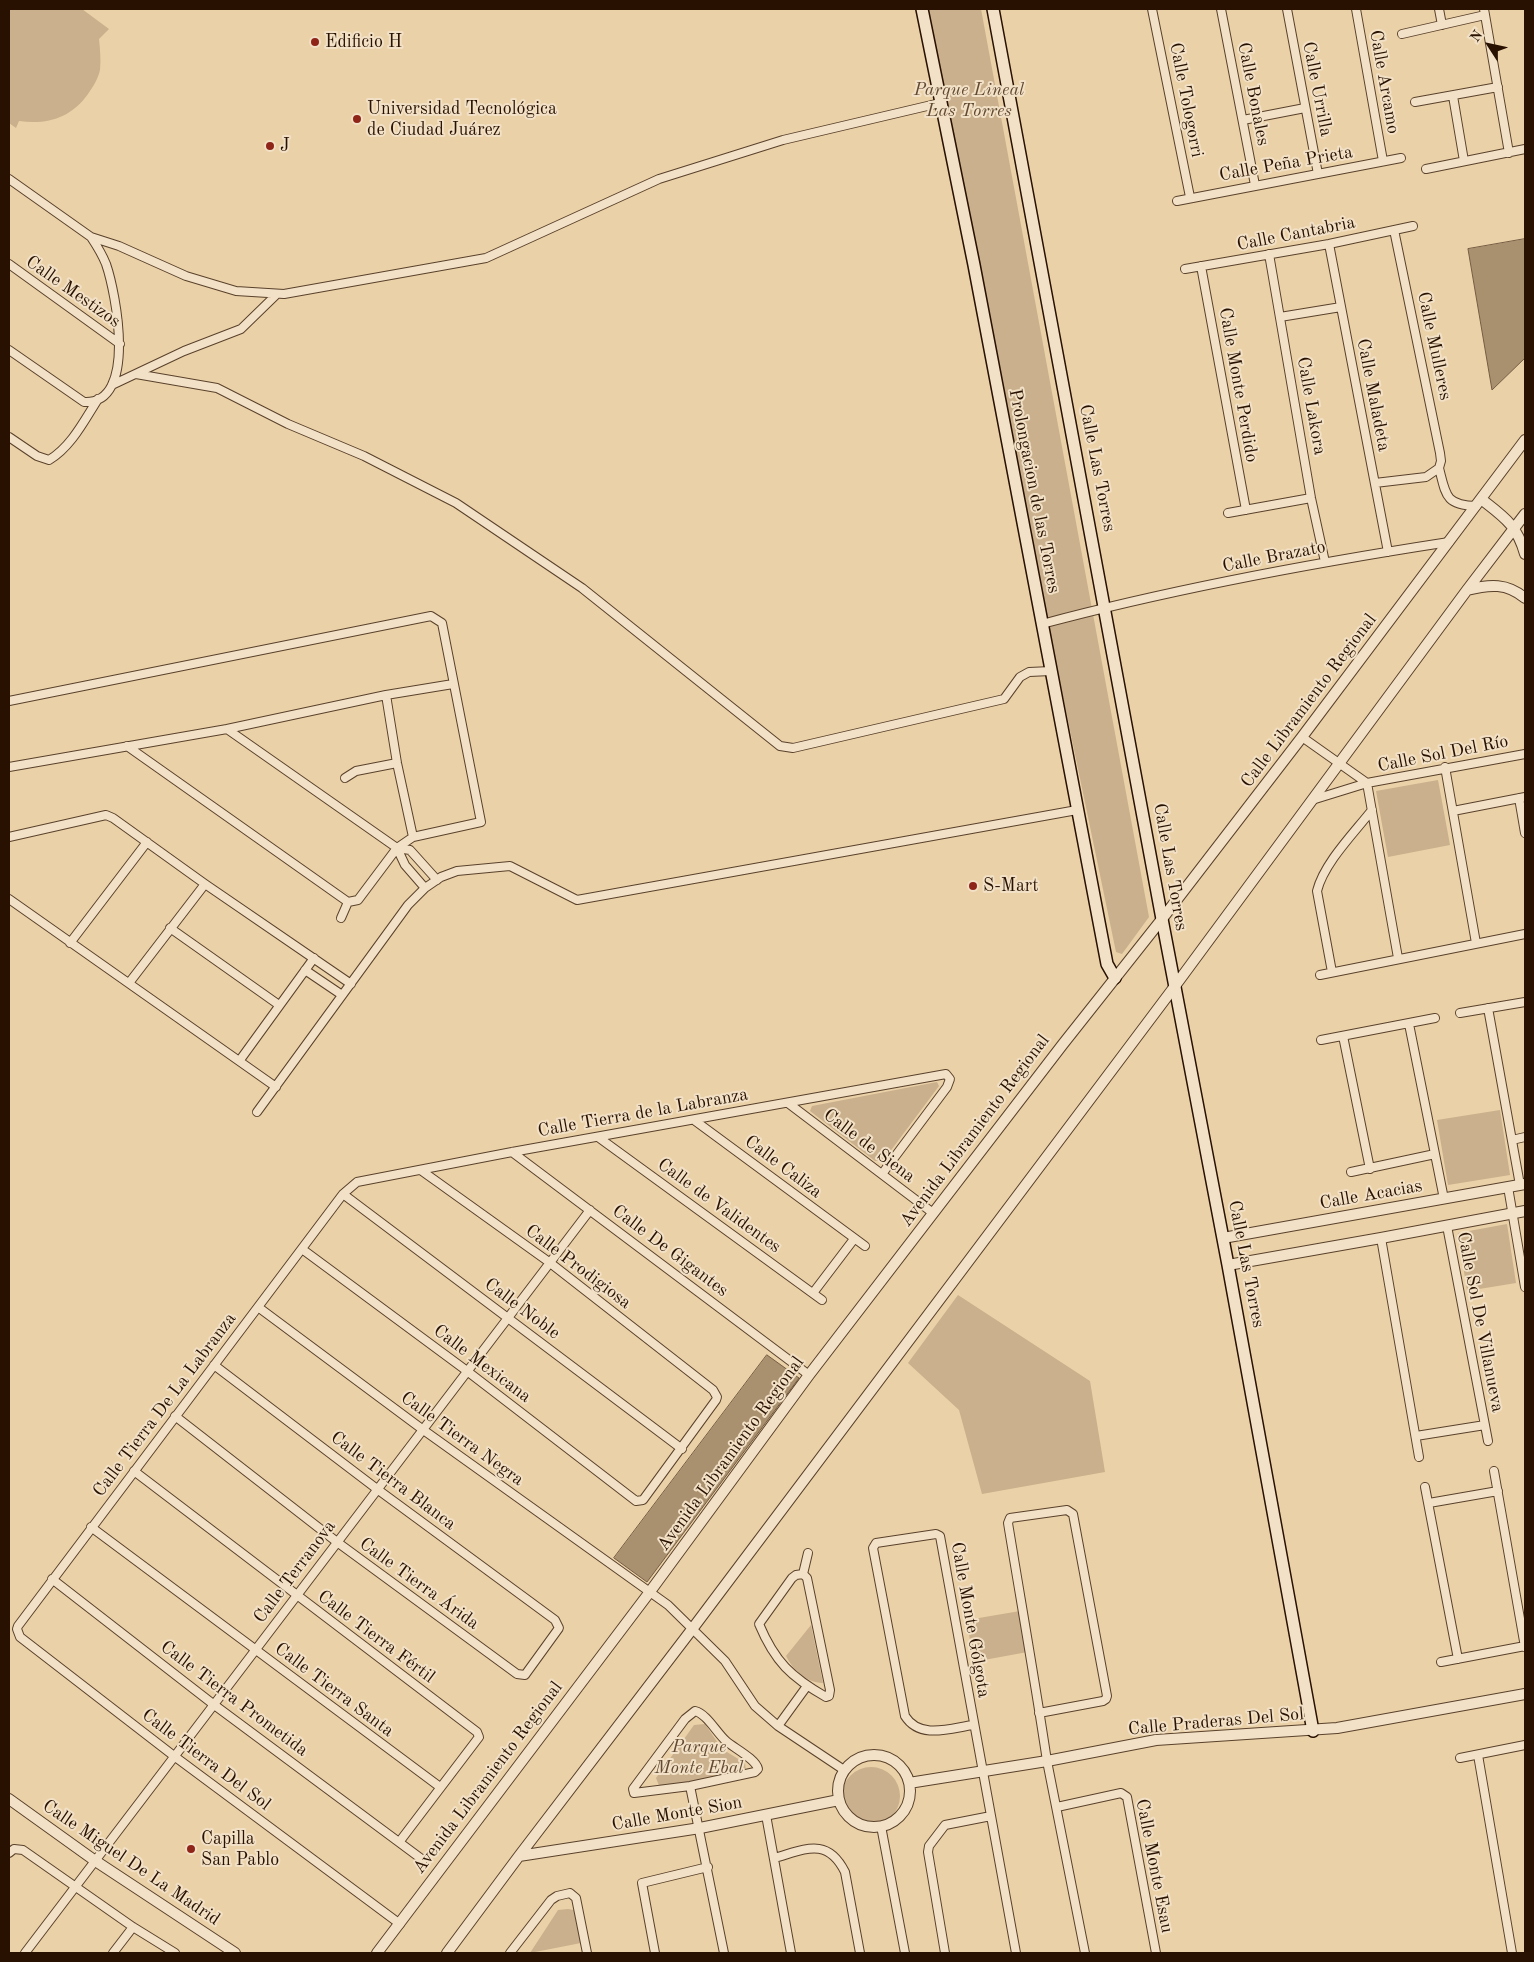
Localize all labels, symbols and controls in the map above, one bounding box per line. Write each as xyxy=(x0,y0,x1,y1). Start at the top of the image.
north arrow xyxy=(1464,20,1514,70)
street label: Calle Arcamo xyxy=(1364,28,1404,136)
text: N xyxy=(1468,28,1486,45)
place label: Edificio H xyxy=(325,31,402,53)
marker: Edificio H xyxy=(309,36,321,48)
street label: Calle Bonales xyxy=(1232,40,1274,148)
street label: Calle Urrilla xyxy=(1297,40,1337,138)
street label: Calle Tologorri xyxy=(1164,41,1208,159)
park label: Parque Lineal Las Torres xyxy=(914,79,1024,122)
place label: Universidad Tecnológica de Ciudad Juárez xyxy=(367,98,557,140)
marker: Universidad Tecnológica de Ciudad Juárez xyxy=(351,113,363,125)
place label: J xyxy=(280,135,290,157)
marker: J xyxy=(264,140,276,152)
street label: Calle Peña Prieta xyxy=(1218,142,1354,186)
street label: Calle Cantabria xyxy=(1235,212,1357,256)
street label: Calle Mestizos xyxy=(21,251,125,333)
street label: Calle Mulleres xyxy=(1412,290,1456,402)
street label: Calle Monte Perdido xyxy=(1214,306,1262,464)
street label: Calle Maladeta xyxy=(1351,337,1395,453)
street label: Calle Lakora xyxy=(1292,355,1330,457)
street label: Prolongacion de las Torres xyxy=(1004,387,1064,595)
street label: Calle Las Torres xyxy=(1074,403,1120,533)
street label: Calle Brazato xyxy=(1221,536,1327,578)
street label: Calle Libramiento Regional xyxy=(1237,610,1381,792)
street label: Calle Sol Del Río xyxy=(1376,731,1510,777)
street label: Calle Las Torres xyxy=(1148,802,1192,932)
place label: S-Mart xyxy=(983,875,1038,897)
marker: S-Mart xyxy=(967,880,979,892)
street label: Avenida Libramiento Regional xyxy=(896,1030,1054,1232)
street label: Calle Tierra de la Labranza xyxy=(536,1084,750,1142)
street label: Calle de Siena xyxy=(819,1104,919,1188)
street label: Calle Caliza xyxy=(740,1131,826,1203)
street label: Calle de Validentes xyxy=(653,1154,785,1258)
street label: Calle Acacias xyxy=(1318,1175,1424,1215)
street label: Calle Las Torres xyxy=(1223,1199,1269,1329)
street label: Calle De Gigantes xyxy=(608,1200,732,1302)
street label: Calle Prodigiosa xyxy=(521,1220,635,1314)
street label: Calle Sol De Villanueva xyxy=(1452,1230,1508,1414)
street label: Calle Noble xyxy=(480,1274,564,1344)
street label: Calle Tierra De La Labranza xyxy=(89,1309,241,1501)
street label: Calle Mexicana xyxy=(429,1320,535,1408)
street label: Avenida Libramiento Regional xyxy=(653,1352,809,1556)
street label: Calle Tierra Negra xyxy=(396,1387,528,1491)
street label: Calle Tierra Blanca xyxy=(326,1427,460,1535)
street label: Calle Terranova xyxy=(249,1516,341,1628)
street label: Calle Tierra Árida xyxy=(355,1533,483,1635)
street label: Calle Monte Gólgota xyxy=(946,1540,994,1700)
street label: Calle Tierra Fértil xyxy=(313,1586,439,1688)
street label: Calle Tierra Prometida xyxy=(156,1636,312,1762)
street label: Calle Tierra Santa xyxy=(270,1638,398,1742)
street label: Avenida Libramiento Regional xyxy=(409,1677,567,1879)
street label: Calle Tierra Del Sol xyxy=(137,1704,275,1816)
street label: Calle Praderas Del Sol xyxy=(1127,1704,1305,1740)
park label: Parque Monte Ebal xyxy=(655,1736,743,1778)
street label: Calle Monte Sion xyxy=(610,1792,744,1836)
street label: Calle Miguel De La Madrid xyxy=(38,1795,224,1931)
street label: Calle Monte Esau xyxy=(1130,1797,1178,1935)
place label: Capilla San Pablo xyxy=(201,1828,279,1870)
marker: Capilla San Pablo xyxy=(185,1843,197,1855)

